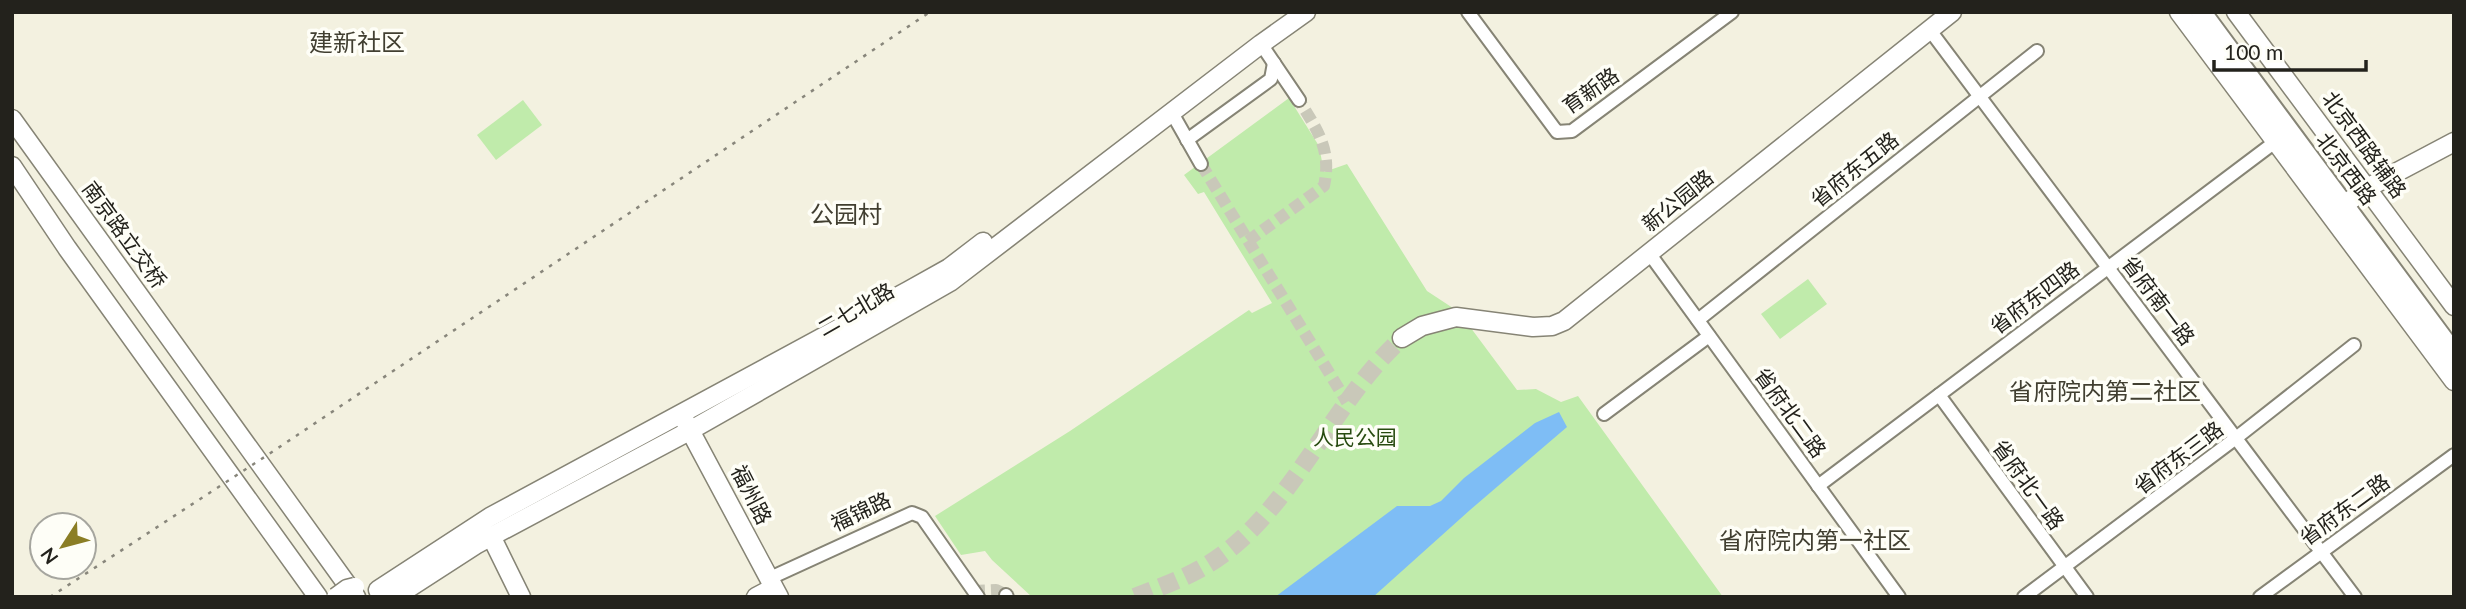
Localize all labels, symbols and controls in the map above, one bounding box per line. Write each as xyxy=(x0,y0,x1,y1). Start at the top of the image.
district label: 建新社区 xyxy=(309,27,405,56)
scale bar xyxy=(2214,28,2366,72)
text: 100 m xyxy=(2224,39,2283,64)
street label: 育新路 xyxy=(1557,61,1623,118)
street label: 北京西路辅路 xyxy=(2317,87,2411,203)
street label: 省府东五路 xyxy=(1805,126,1903,212)
street label: 北京西路 xyxy=(2311,128,2381,210)
street label: 新公园路 xyxy=(1637,164,1718,236)
street label: 南京路立交桥 xyxy=(78,176,172,292)
district label: 公园村 xyxy=(810,199,882,228)
street label: 省府南一路 xyxy=(2118,251,2201,350)
street label: 省府东四路 xyxy=(1985,255,2084,338)
street label: 二七北路 xyxy=(813,277,898,341)
street label: 省府北二路 xyxy=(1750,362,1832,462)
district label: 省府院内第二社区 xyxy=(2009,376,2201,405)
street label: 省府东三路 xyxy=(2129,415,2228,498)
park label: 人民公园 xyxy=(1313,424,1397,449)
street label: 省府北一路 xyxy=(1988,434,2070,534)
street label: 福州路 xyxy=(727,461,778,528)
street label: 省府东二路 xyxy=(2294,468,2394,550)
street label: 福锦路 xyxy=(827,486,894,535)
north arrow xyxy=(28,511,98,581)
district label: 省府院内第一社区 xyxy=(1719,525,1911,554)
text: N xyxy=(35,544,62,569)

